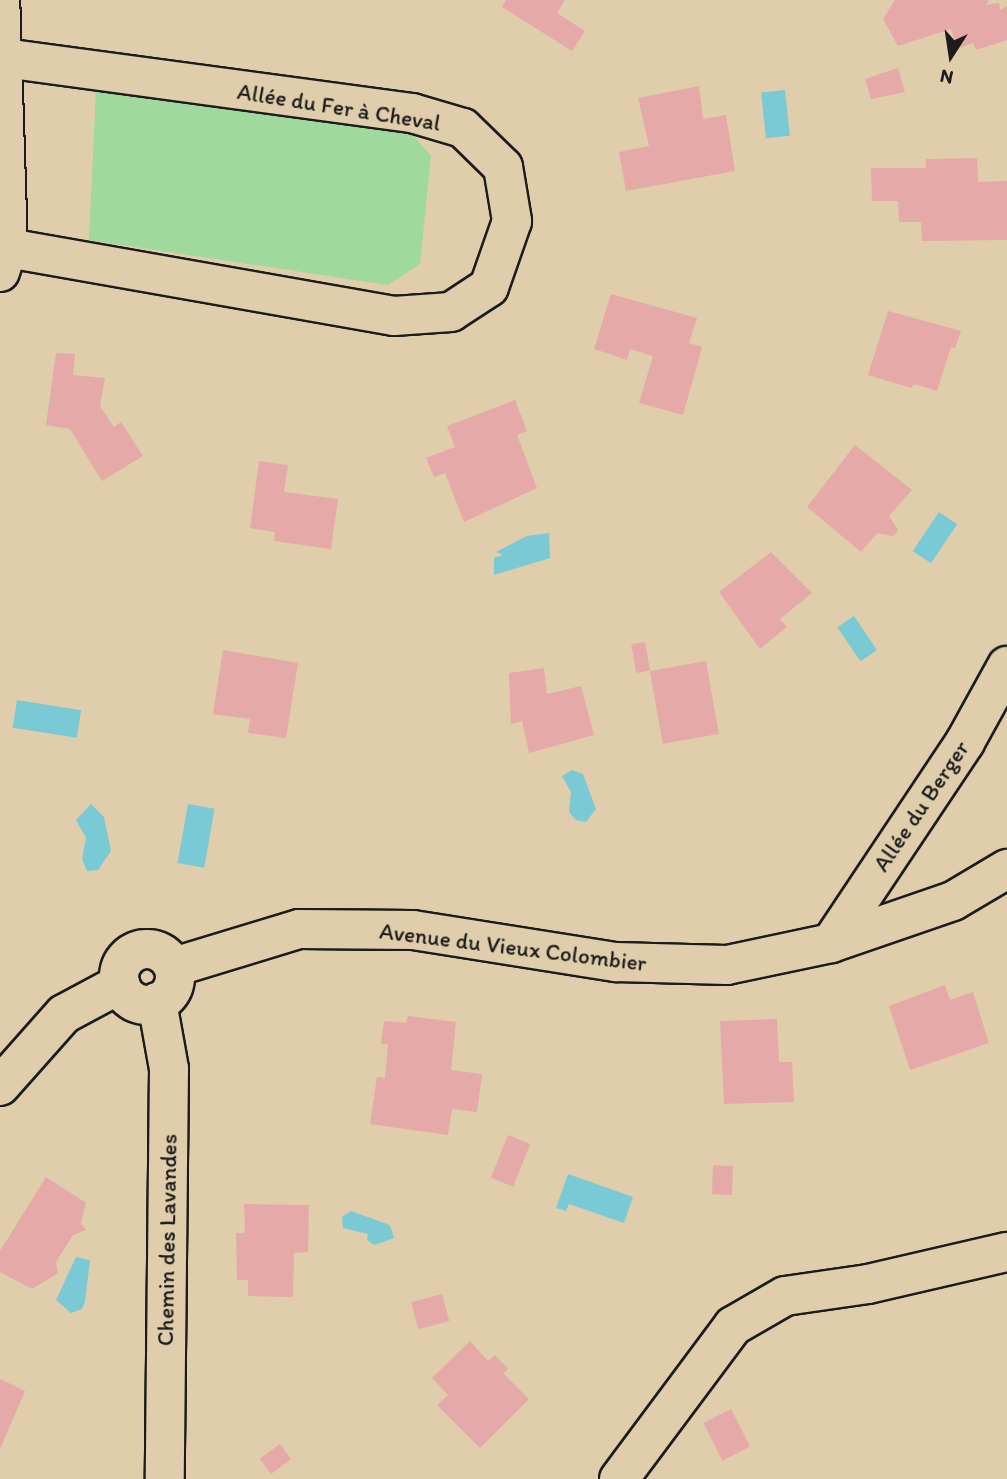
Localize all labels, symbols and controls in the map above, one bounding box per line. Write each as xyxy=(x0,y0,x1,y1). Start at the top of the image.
north arrow xyxy=(916,21,986,91)
text: N xyxy=(938,64,955,90)
street label: Allée du Fer à Cheval xyxy=(235,77,443,137)
street label: Allée du Berger xyxy=(867,735,975,877)
street label: Avenue du Vieux Colombier xyxy=(378,917,648,977)
street label: Chemin des Lavandes xyxy=(151,1134,183,1346)

